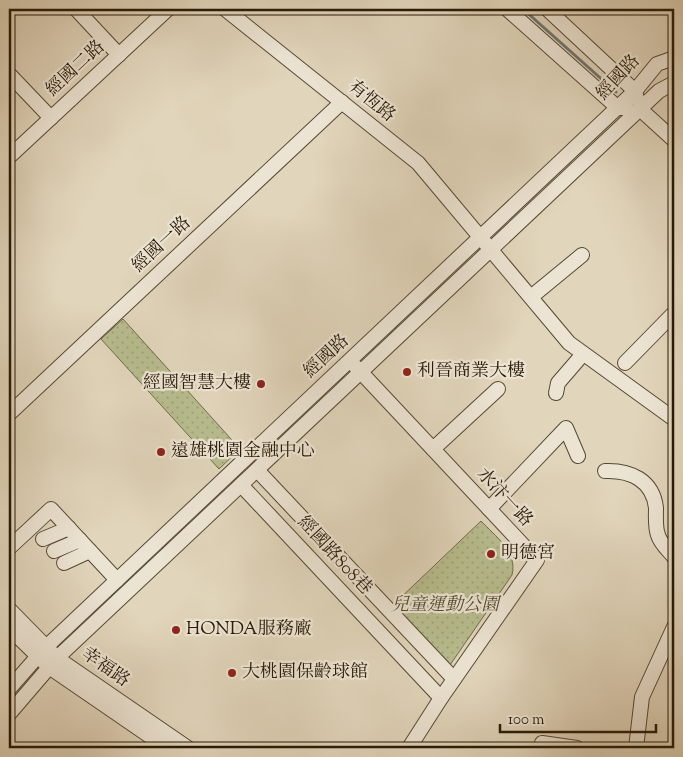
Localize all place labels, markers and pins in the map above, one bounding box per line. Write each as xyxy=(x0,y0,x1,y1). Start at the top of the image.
place label: 利晉商業大樓 xyxy=(417,359,525,385)
marker: 利晉商業大樓 xyxy=(401,366,413,378)
place label: 經國智慧大樓 xyxy=(143,371,251,397)
marker: 經國智慧大樓 xyxy=(255,378,267,390)
place label: 遠雄桃園金融中心 xyxy=(171,439,315,465)
marker: 遠雄桃園金融中心 xyxy=(155,446,167,458)
place label: 明德宮 xyxy=(501,541,555,567)
marker: 明德宮 xyxy=(485,548,497,560)
place label: HONDA服務廠 xyxy=(186,617,312,643)
marker: HONDA服務廠 xyxy=(170,624,182,636)
place label: 大桃園保齡球館 xyxy=(242,660,368,686)
marker: 大桃園保齡球館 xyxy=(226,667,238,679)

